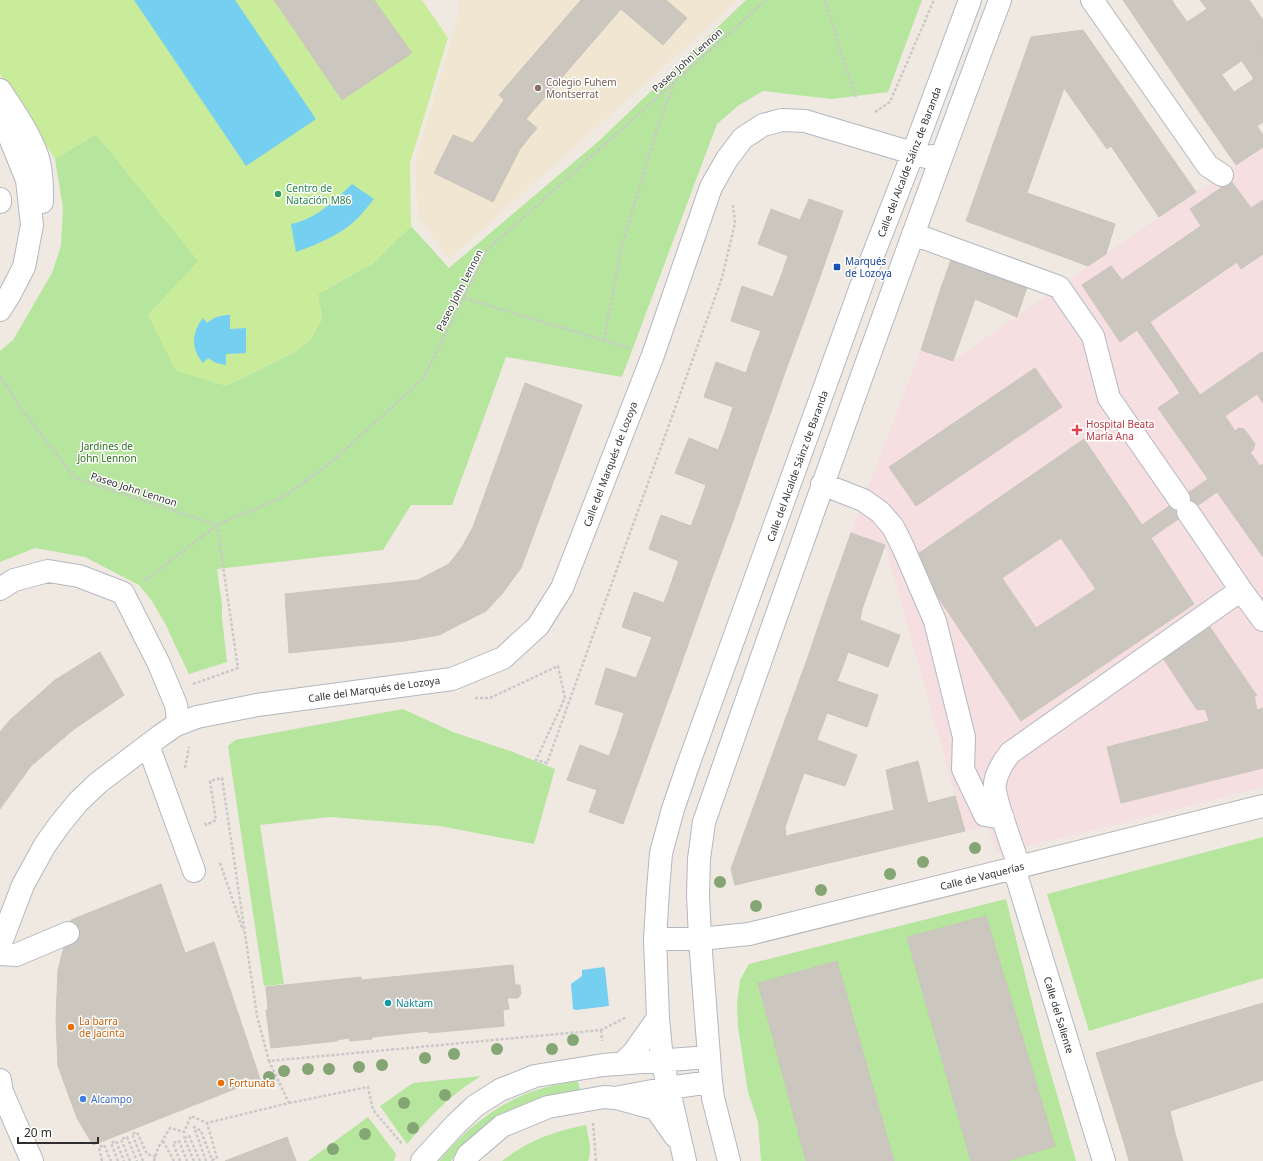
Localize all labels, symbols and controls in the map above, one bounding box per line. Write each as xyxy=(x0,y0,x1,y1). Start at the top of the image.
street label: Paseo John Lennon xyxy=(649,25,725,95)
place label: Colegio Fuhem Montserrat xyxy=(546,75,617,101)
marker: Colegio Fuhem Montserrat xyxy=(533,83,543,93)
street label: Calle del Alcalde Sáinz de Baranda xyxy=(874,85,944,239)
place label: Centro de Natación M86 xyxy=(286,181,351,207)
marker: Centro de Natación M86 xyxy=(273,189,283,199)
street label: Paseo John Lennon xyxy=(432,247,486,333)
place label: Marqués de Lozoya xyxy=(845,254,892,280)
marker: Marqués de Lozoya xyxy=(832,262,842,272)
street label: Calle del Alcalde Sáinz de Baranda xyxy=(763,389,831,543)
street label: Calle del Marqués de Lozoya xyxy=(580,399,640,529)
place label: Hospital Beata María Ana xyxy=(1086,417,1154,443)
marker: Hospital Beata María Ana xyxy=(1071,424,1083,436)
park label: Jardines de John Lennon xyxy=(76,439,137,465)
street label: Paseo John Lennon xyxy=(89,468,179,510)
street label: Calle del Marqués de Lozoya xyxy=(307,673,441,705)
street label: Calle de Vaquerías xyxy=(938,859,1026,893)
street label: Calle del Saliente xyxy=(1041,975,1077,1055)
place label: Naktam xyxy=(396,996,433,1010)
marker: Naktam xyxy=(383,998,393,1008)
place label: La barra de Jacinta xyxy=(79,1014,125,1040)
marker: La barra de Jacinta xyxy=(66,1022,76,1032)
place label: Fortunata xyxy=(229,1076,275,1090)
marker: Fortunata xyxy=(216,1078,226,1088)
place label: Alcampo xyxy=(91,1092,132,1106)
marker: Alcampo xyxy=(78,1094,88,1104)
scale bar xyxy=(18,1119,98,1145)
text: 20 m xyxy=(24,1124,52,1141)

